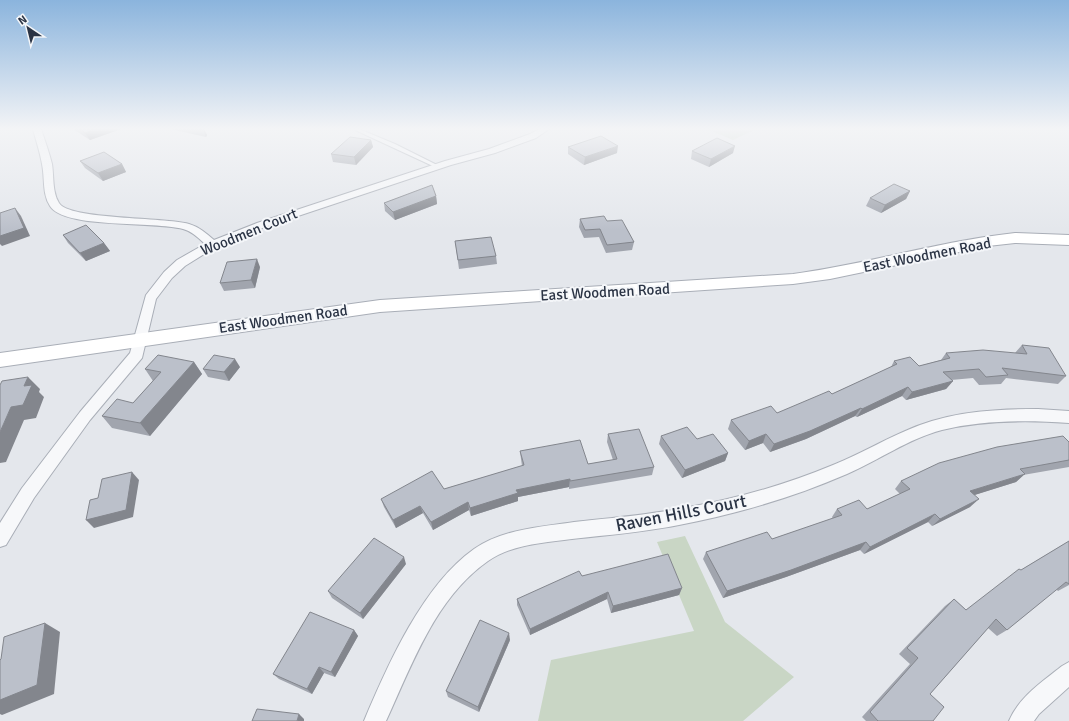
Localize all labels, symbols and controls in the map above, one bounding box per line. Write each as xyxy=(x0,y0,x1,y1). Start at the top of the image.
north arrow xyxy=(8,8,48,48)
text: N xyxy=(16,13,29,28)
street label: Woodmen Court xyxy=(198,204,300,260)
street label: East Woodmen Road xyxy=(862,234,993,276)
street label: East Woodmen Road xyxy=(540,280,670,304)
street label: East Woodmen Road xyxy=(217,301,349,337)
street label: Raven Hills Court xyxy=(614,490,748,536)

